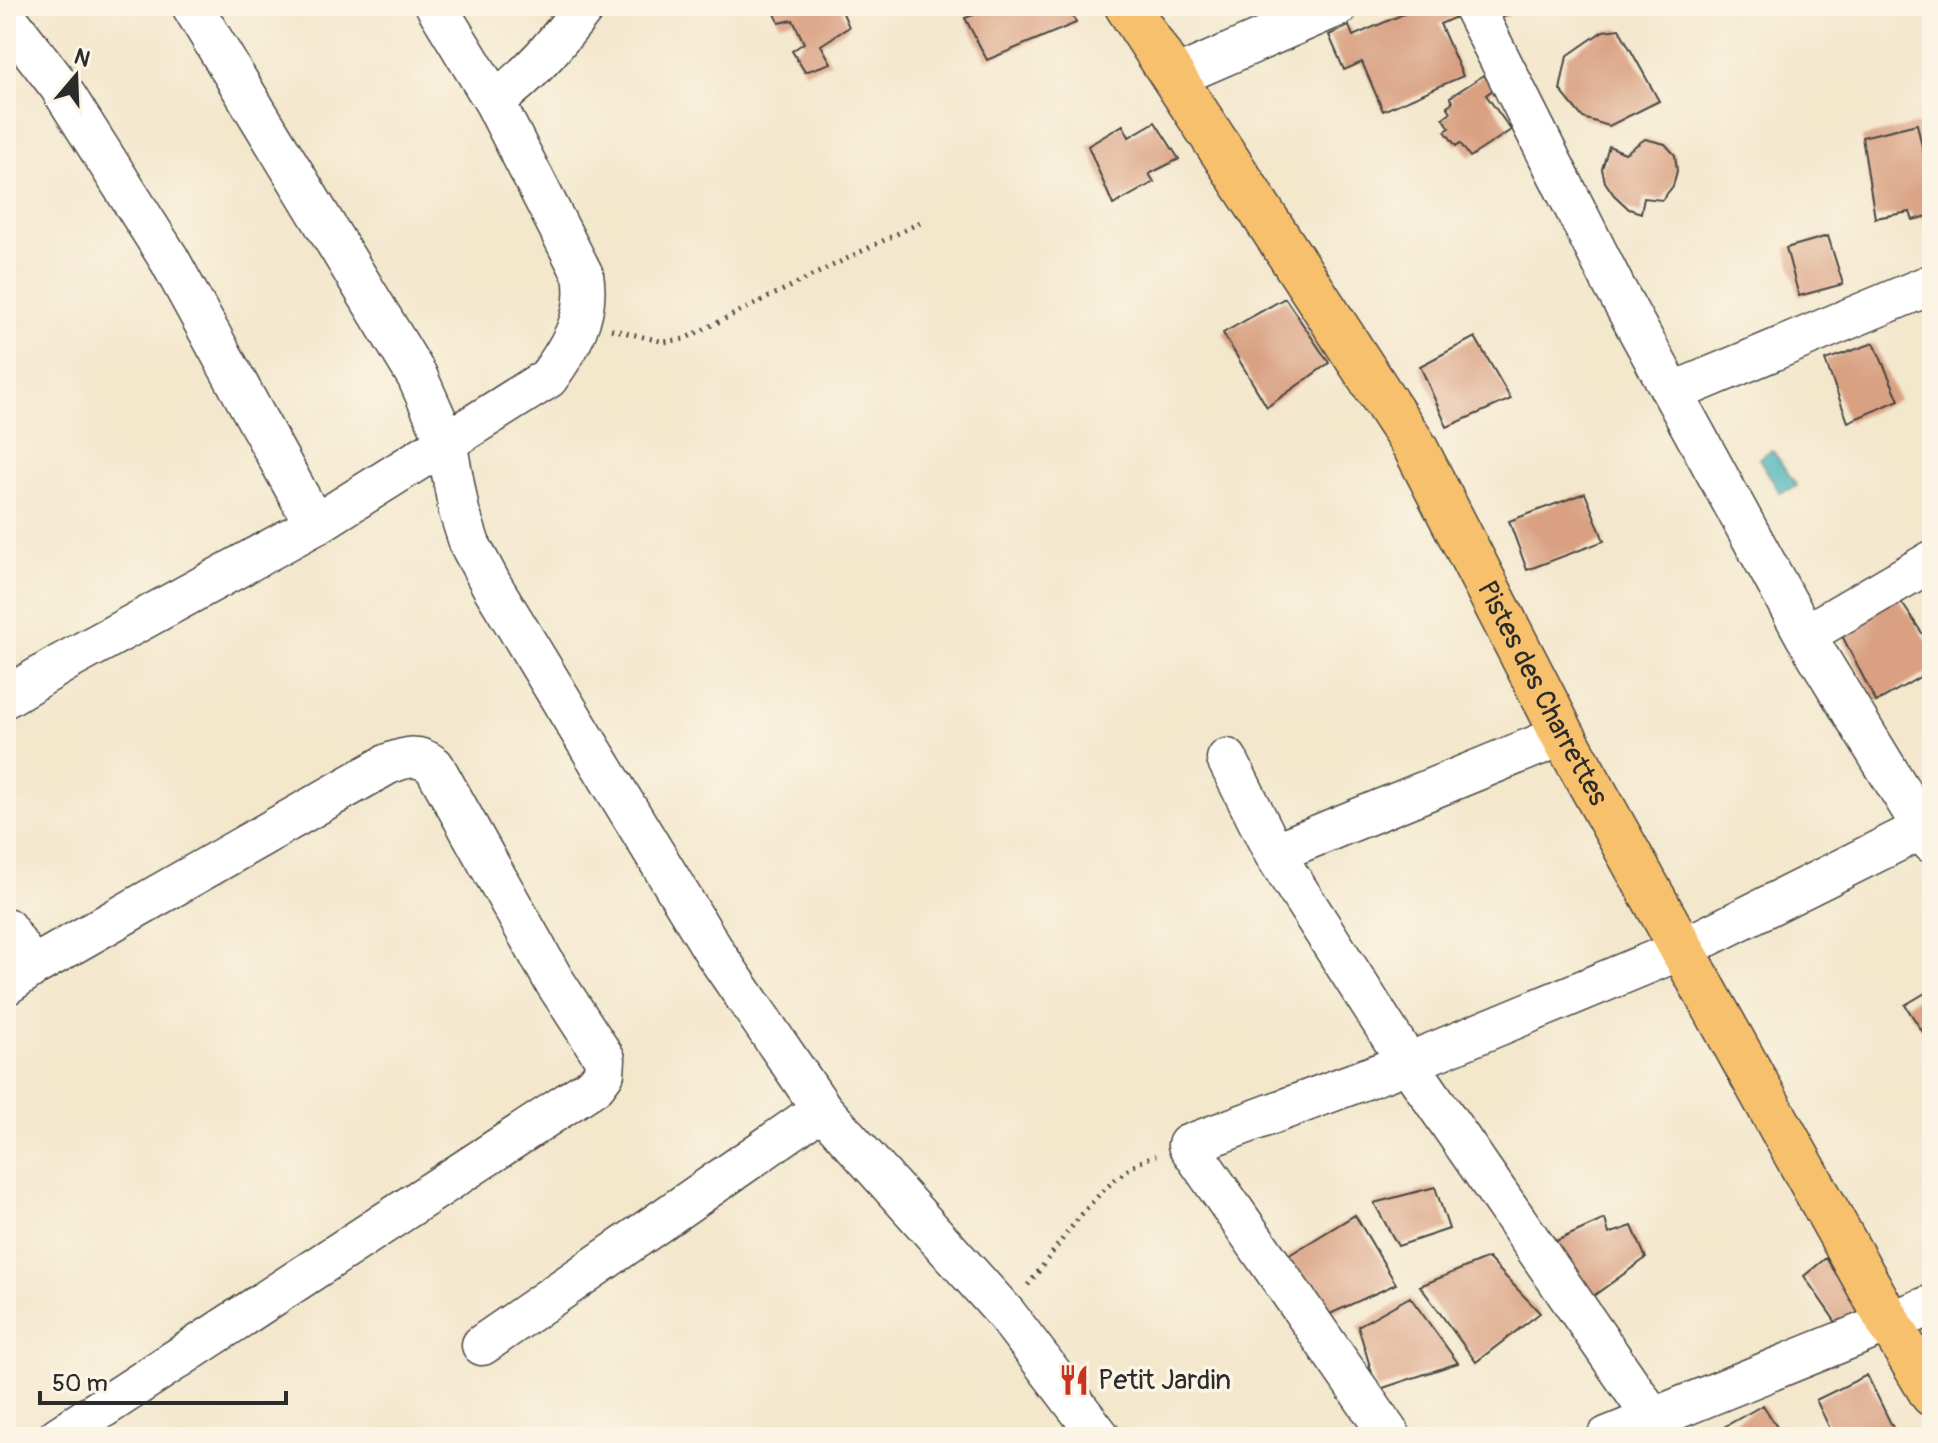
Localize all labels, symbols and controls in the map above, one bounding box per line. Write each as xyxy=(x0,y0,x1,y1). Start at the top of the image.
north arrow xyxy=(36,36,116,116)
text: N xyxy=(71,42,94,74)
street label: Pistes des Charrettes xyxy=(1469,575,1616,812)
scale bar xyxy=(40,1355,286,1405)
restaurant icon: Petit Jardin xyxy=(1057,1363,1091,1397)
place label: Petit Jardin xyxy=(1098,1363,1231,1398)
text: 50 m xyxy=(52,1369,108,1398)

